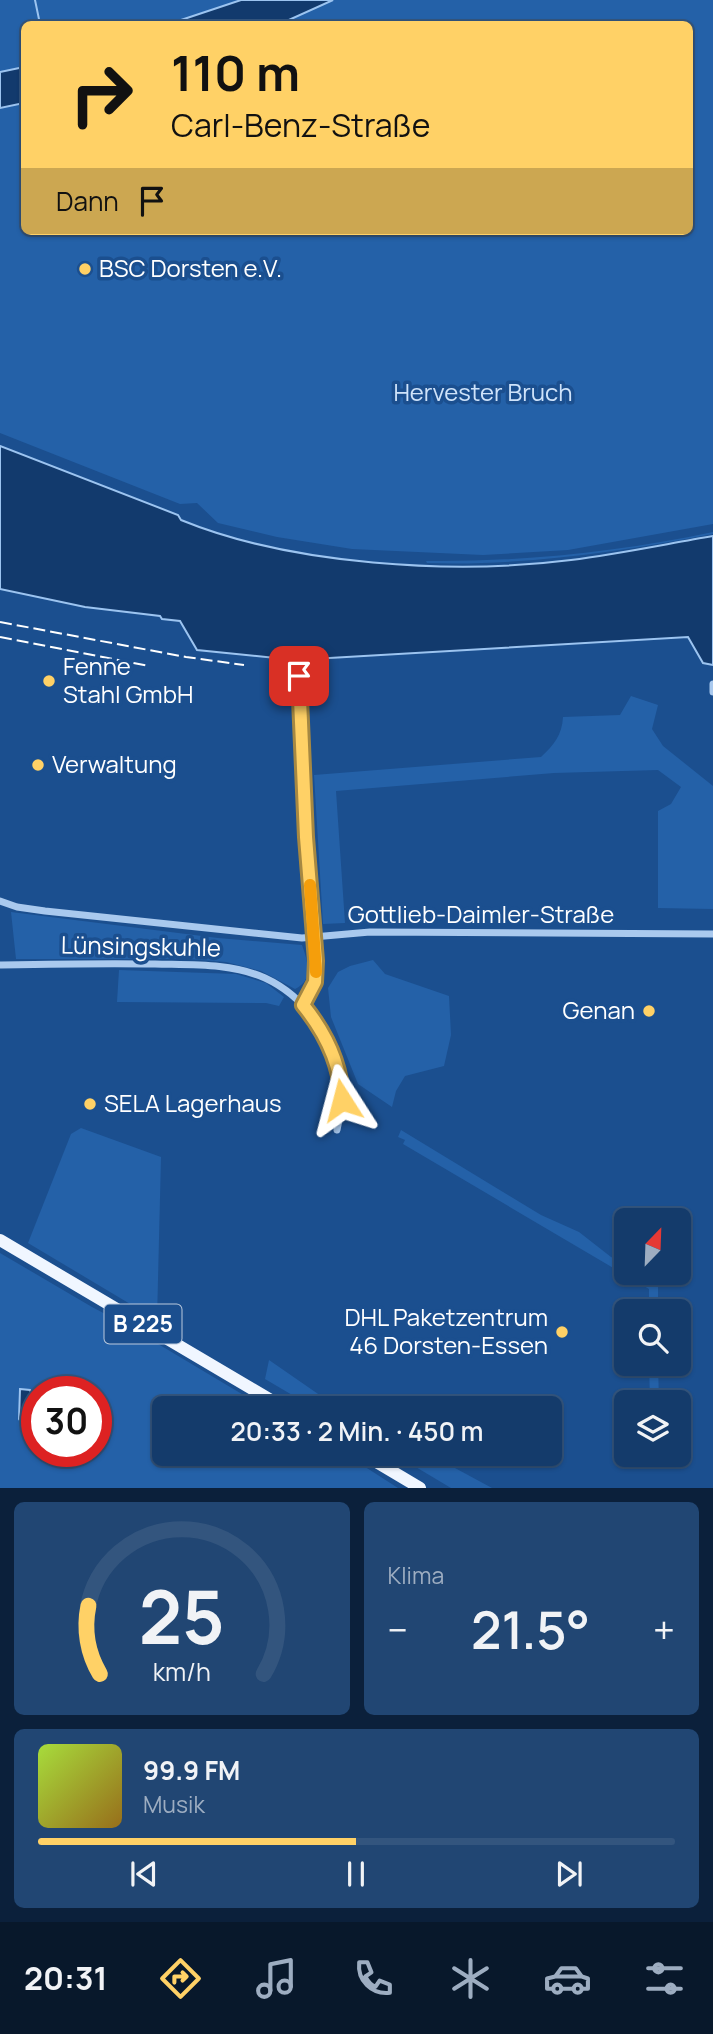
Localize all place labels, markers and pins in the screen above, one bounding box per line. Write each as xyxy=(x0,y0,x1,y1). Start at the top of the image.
place label: BSC Dorsten e.V. xyxy=(99,251,282,284)
marker: BSC Dorsten e.V. xyxy=(77,261,93,277)
pin xyxy=(269,646,329,706)
place label: Fenne Stahl GmbH xyxy=(63,649,193,710)
marker: Fenne Stahl GmbH xyxy=(41,673,57,689)
place label: Verwaltung xyxy=(52,747,177,780)
marker: Verwaltung xyxy=(30,757,46,773)
place label: Genan xyxy=(563,993,635,1026)
marker: Genan xyxy=(641,1003,657,1019)
place label: SELA Lagerhaus xyxy=(104,1086,282,1119)
marker: SELA Lagerhaus xyxy=(82,1096,98,1112)
place label: DHL Paketzentrum 46 Dorsten-Essen xyxy=(344,1300,548,1361)
marker: DHL Paketzentrum 46 Dorsten-Essen xyxy=(554,1324,570,1340)

